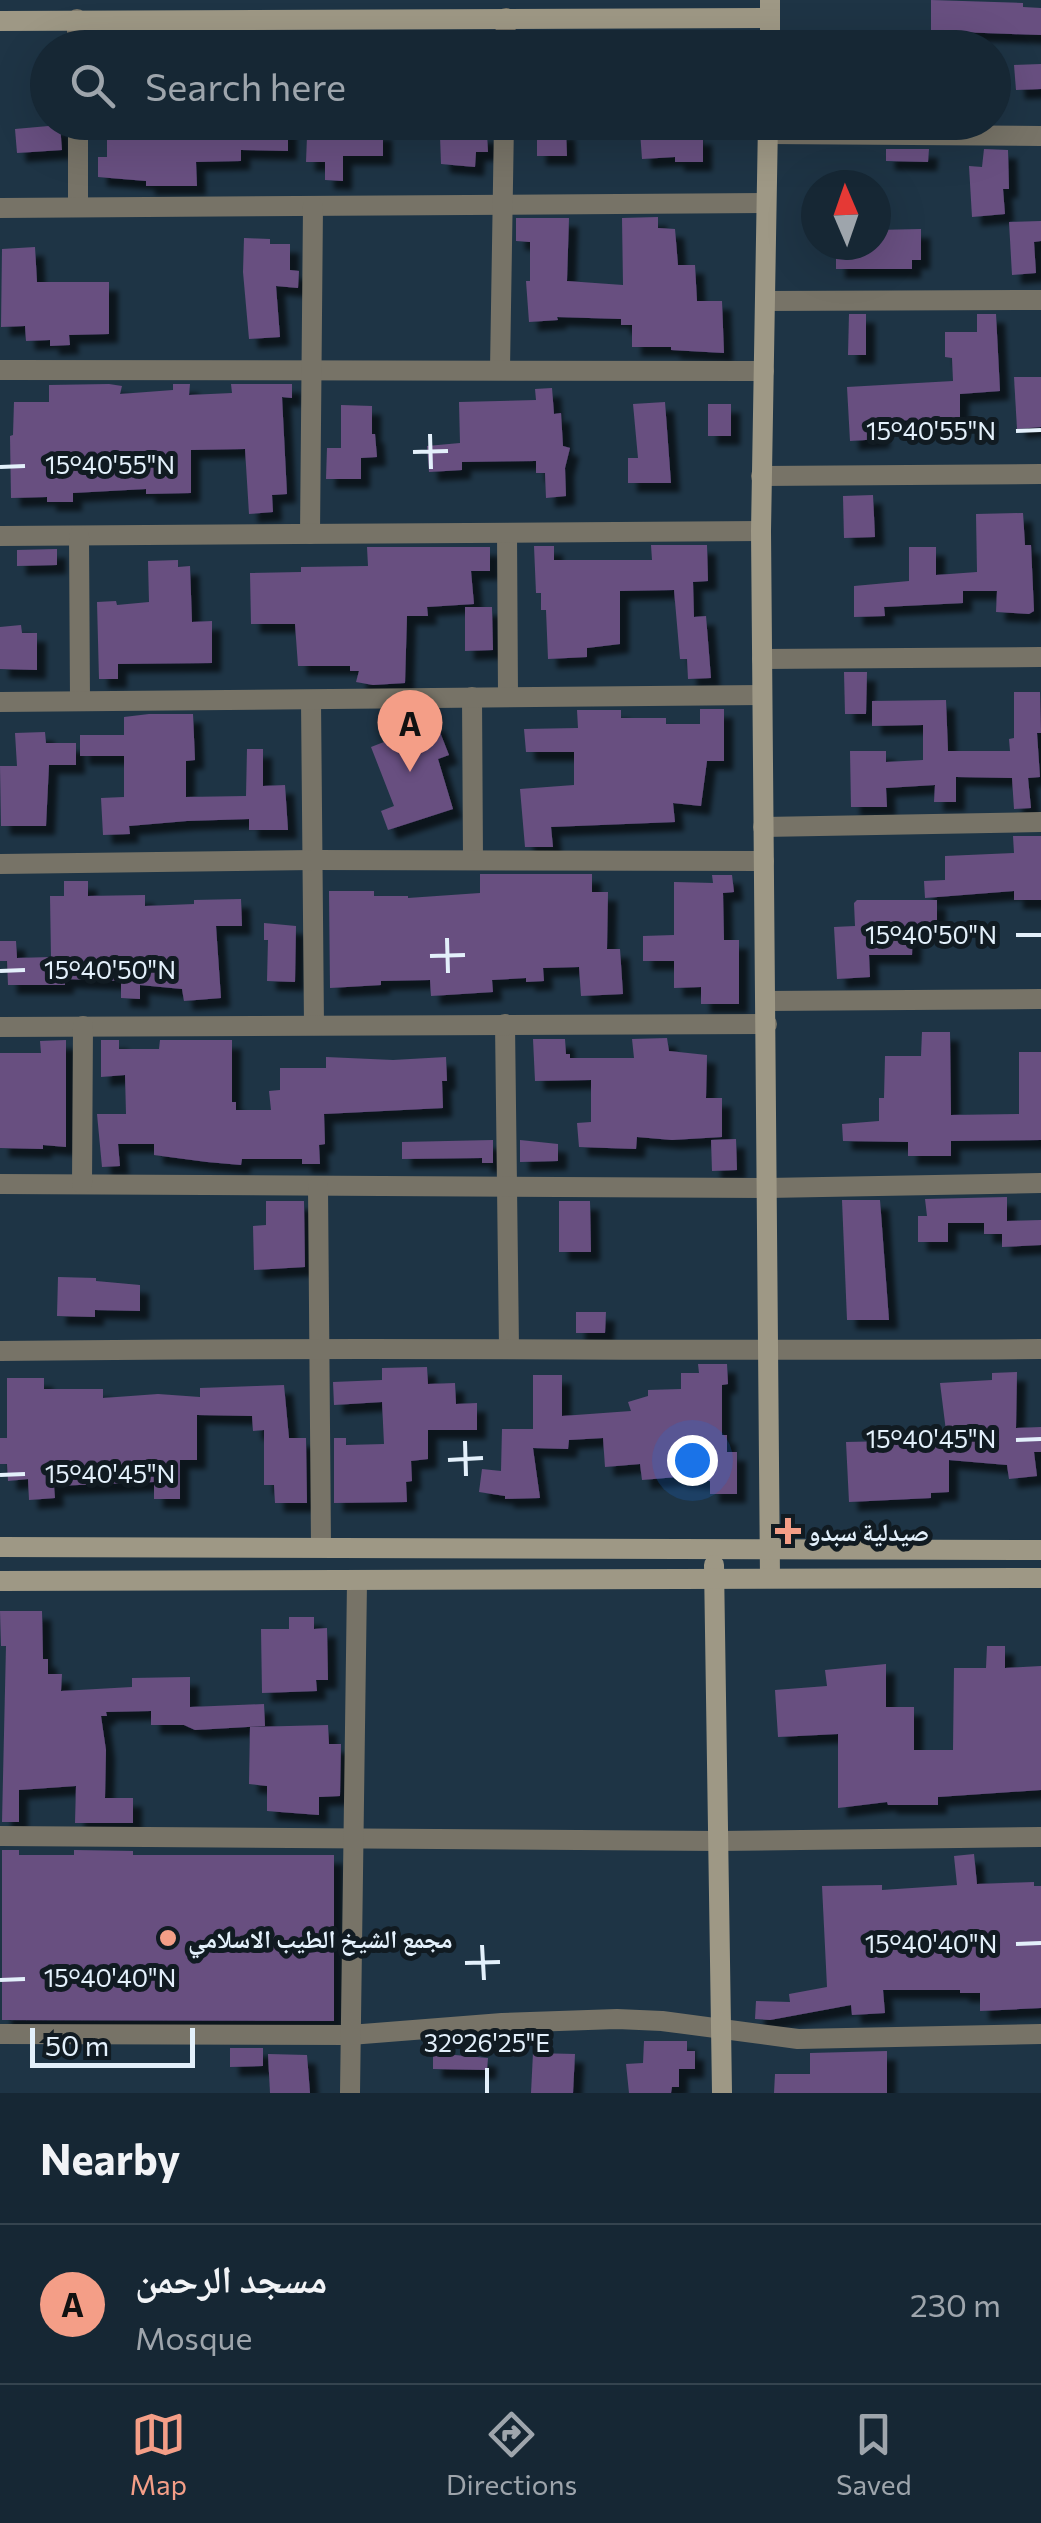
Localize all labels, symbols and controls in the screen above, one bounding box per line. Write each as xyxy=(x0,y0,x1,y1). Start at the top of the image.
search box xyxy=(30,30,1011,140)
icon: search xyxy=(65,58,120,113)
text: Search here xyxy=(145,62,346,109)
north arrow xyxy=(801,170,891,260)
text: 15°40'55"N xyxy=(866,415,996,445)
text: 15°40'55"N xyxy=(45,449,175,479)
pin: A xyxy=(378,690,442,772)
text: 15°40'50"N xyxy=(865,919,997,949)
text: 15°40'50"N xyxy=(44,954,176,984)
text: 15°40'45"N xyxy=(866,1423,996,1453)
your location xyxy=(667,1435,718,1486)
text: 15°40'45"N xyxy=(45,1458,175,1488)
place label: صيدلية سبدو xyxy=(808,1516,929,1547)
marker: صيدلية سبدو xyxy=(777,1520,799,1542)
place label: مجمع الشيخ الطيب الاسلامي xyxy=(188,1923,453,1959)
marker: مجمع الشيخ الطيب الاسلامي xyxy=(157,1927,179,1949)
text: 15°40'40"N xyxy=(865,1928,997,1958)
text: 15°40'40"N xyxy=(44,1962,176,1992)
scale bar xyxy=(30,2023,195,2068)
text: 32°26'25"E xyxy=(424,2027,550,2057)
text: 50 m xyxy=(45,2028,109,2062)
text: Nearby xyxy=(40,2132,180,2184)
text: مسجد الرحمن xyxy=(135,2254,327,2301)
text: A xyxy=(61,2284,84,2324)
text: 230 m xyxy=(910,2284,1001,2324)
text: Mosque xyxy=(135,2317,252,2357)
tab: Map xyxy=(129,2407,187,2501)
tab: Directions xyxy=(446,2407,577,2501)
tab: Saved xyxy=(836,2407,912,2501)

